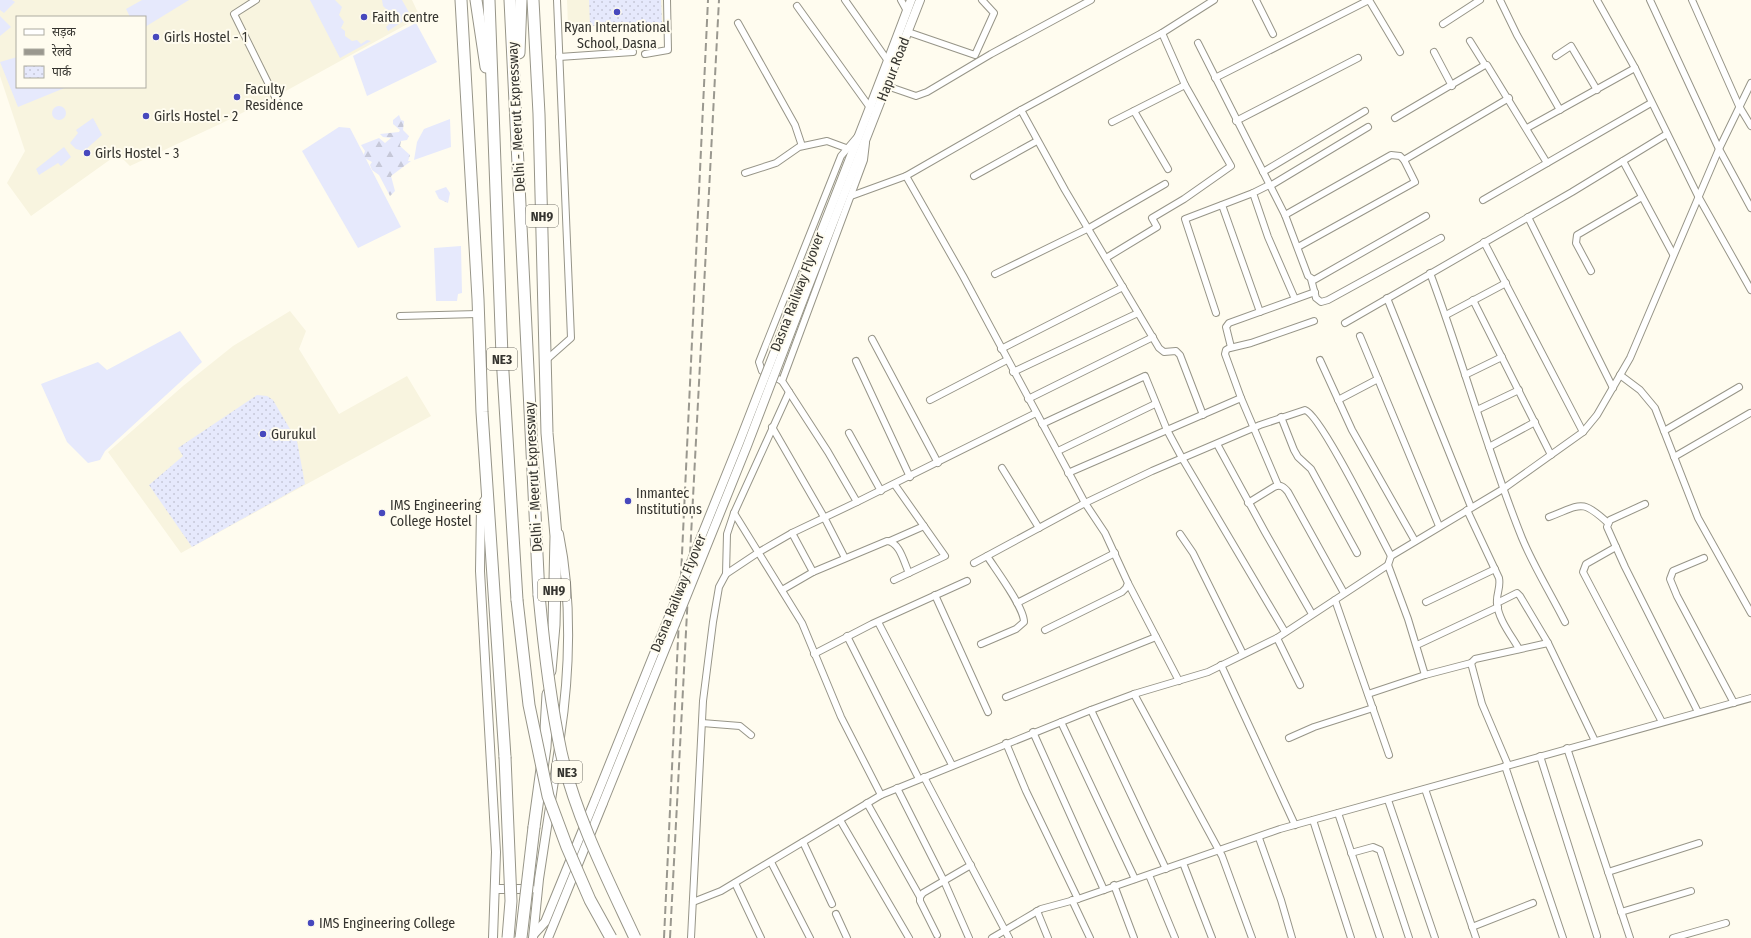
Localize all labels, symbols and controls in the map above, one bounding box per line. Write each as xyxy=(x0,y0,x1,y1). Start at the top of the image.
marker: Ryan International School, Dasna xyxy=(612,7,622,17)
place label: Faith centre xyxy=(372,9,439,26)
marker: Faith centre xyxy=(359,12,369,22)
legend xyxy=(16,16,146,88)
place label: Ryan International School, Dasna xyxy=(564,19,670,52)
text: सड़क xyxy=(52,25,77,39)
place label: Girls Hostel - 1 xyxy=(164,29,247,46)
marker: Girls Hostel - 1 xyxy=(151,32,161,42)
street label: Hapur Road xyxy=(873,35,913,104)
street label: Delhi - Meerut Expressway xyxy=(504,41,529,193)
text: रेलवे xyxy=(52,44,72,59)
text: पार्क xyxy=(52,65,72,79)
place label: Faculty Residence xyxy=(245,81,303,114)
marker: Faculty Residence xyxy=(232,92,242,102)
place label: Girls Hostel - 2 xyxy=(154,108,238,125)
marker: Girls Hostel - 2 xyxy=(141,111,151,121)
place label: Girls Hostel - 3 xyxy=(95,145,179,162)
marker: Girls Hostel - 3 xyxy=(82,148,92,158)
road number: NH9 xyxy=(526,205,558,227)
street label: Dasna Railway Flyover xyxy=(767,230,828,354)
road number: NE3 xyxy=(487,348,517,370)
street label: Delhi - Meerut Expressway xyxy=(521,401,546,553)
place label: Gurukul xyxy=(271,426,316,443)
marker: Gurukul xyxy=(258,429,268,439)
place label: Inmantec Institutions xyxy=(636,485,702,518)
marker: Inmantec Institutions xyxy=(623,496,633,506)
place label: IMS Engineering College Hostel xyxy=(390,497,482,530)
marker: IMS Engineering College Hostel xyxy=(377,508,387,518)
street label: Dasna Railway Flyover xyxy=(647,531,710,655)
road number: NH9 xyxy=(538,579,570,601)
road number: NE3 xyxy=(552,761,582,783)
place label: IMS Engineering College xyxy=(319,915,455,932)
marker: IMS Engineering College xyxy=(306,918,316,928)

